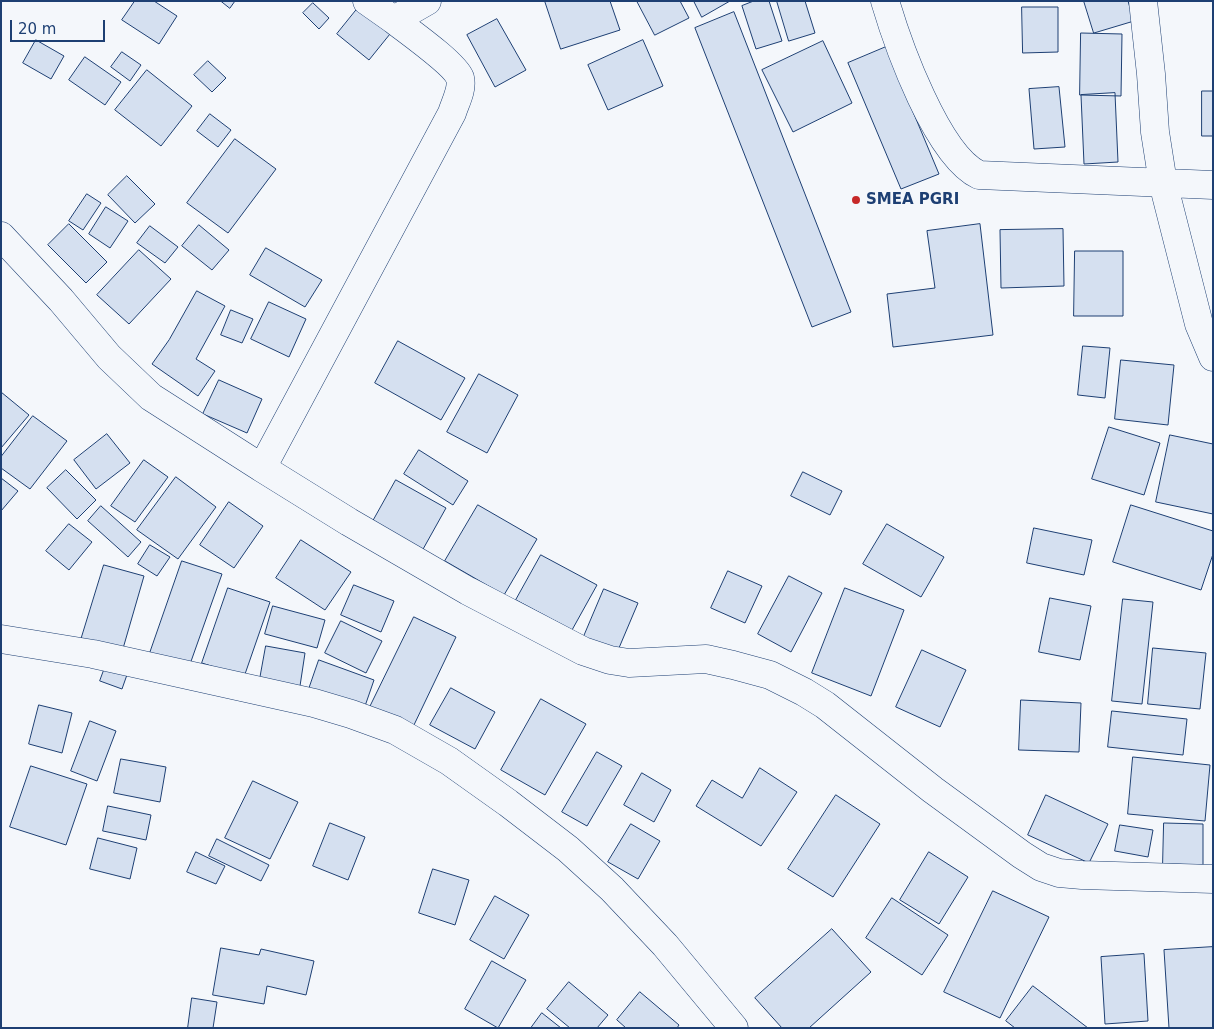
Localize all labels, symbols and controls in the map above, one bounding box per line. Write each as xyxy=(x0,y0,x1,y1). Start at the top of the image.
scale bar xyxy=(12,10,108,42)
text: 20 m xyxy=(18,20,56,38)
place label: SMEA PGRI xyxy=(866,191,959,209)
marker: SMEA PGRI xyxy=(850,194,862,206)

